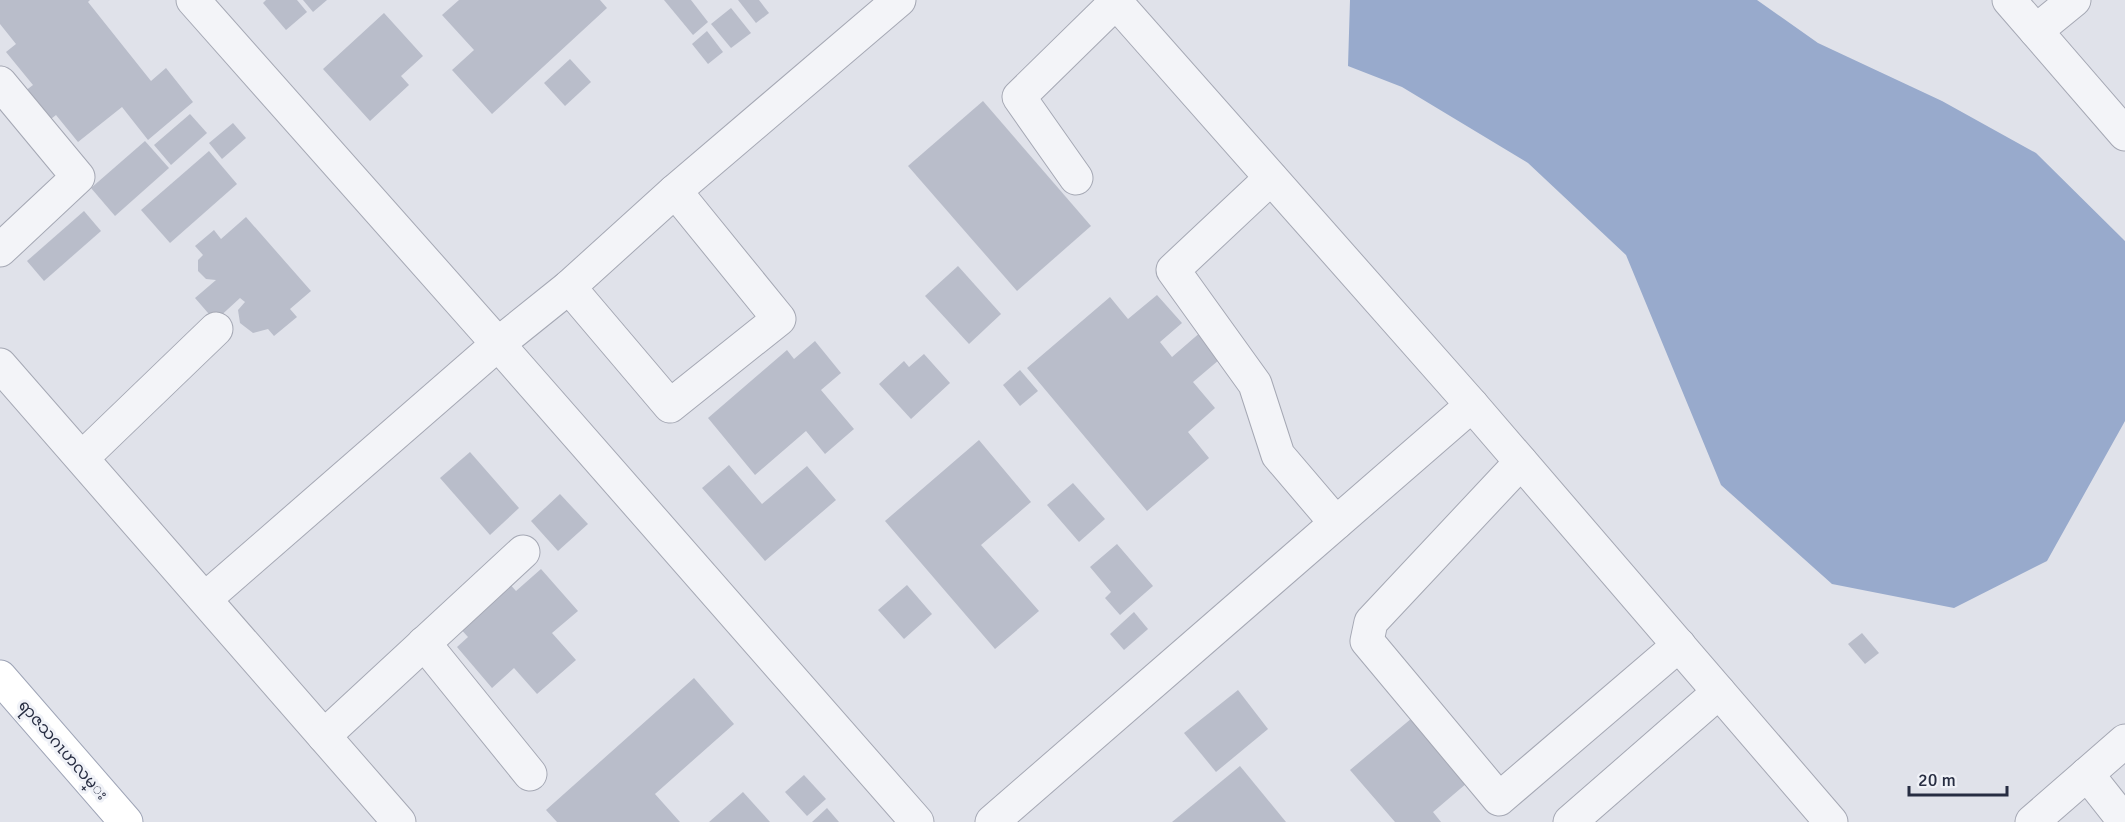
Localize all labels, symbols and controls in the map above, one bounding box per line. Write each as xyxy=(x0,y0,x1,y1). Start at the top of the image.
street label: ရာဇသဂၤဟလမ္း xyxy=(12,696,112,806)
scale bar xyxy=(1909,759,2006,797)
text: 20 m xyxy=(1918,769,1956,791)

